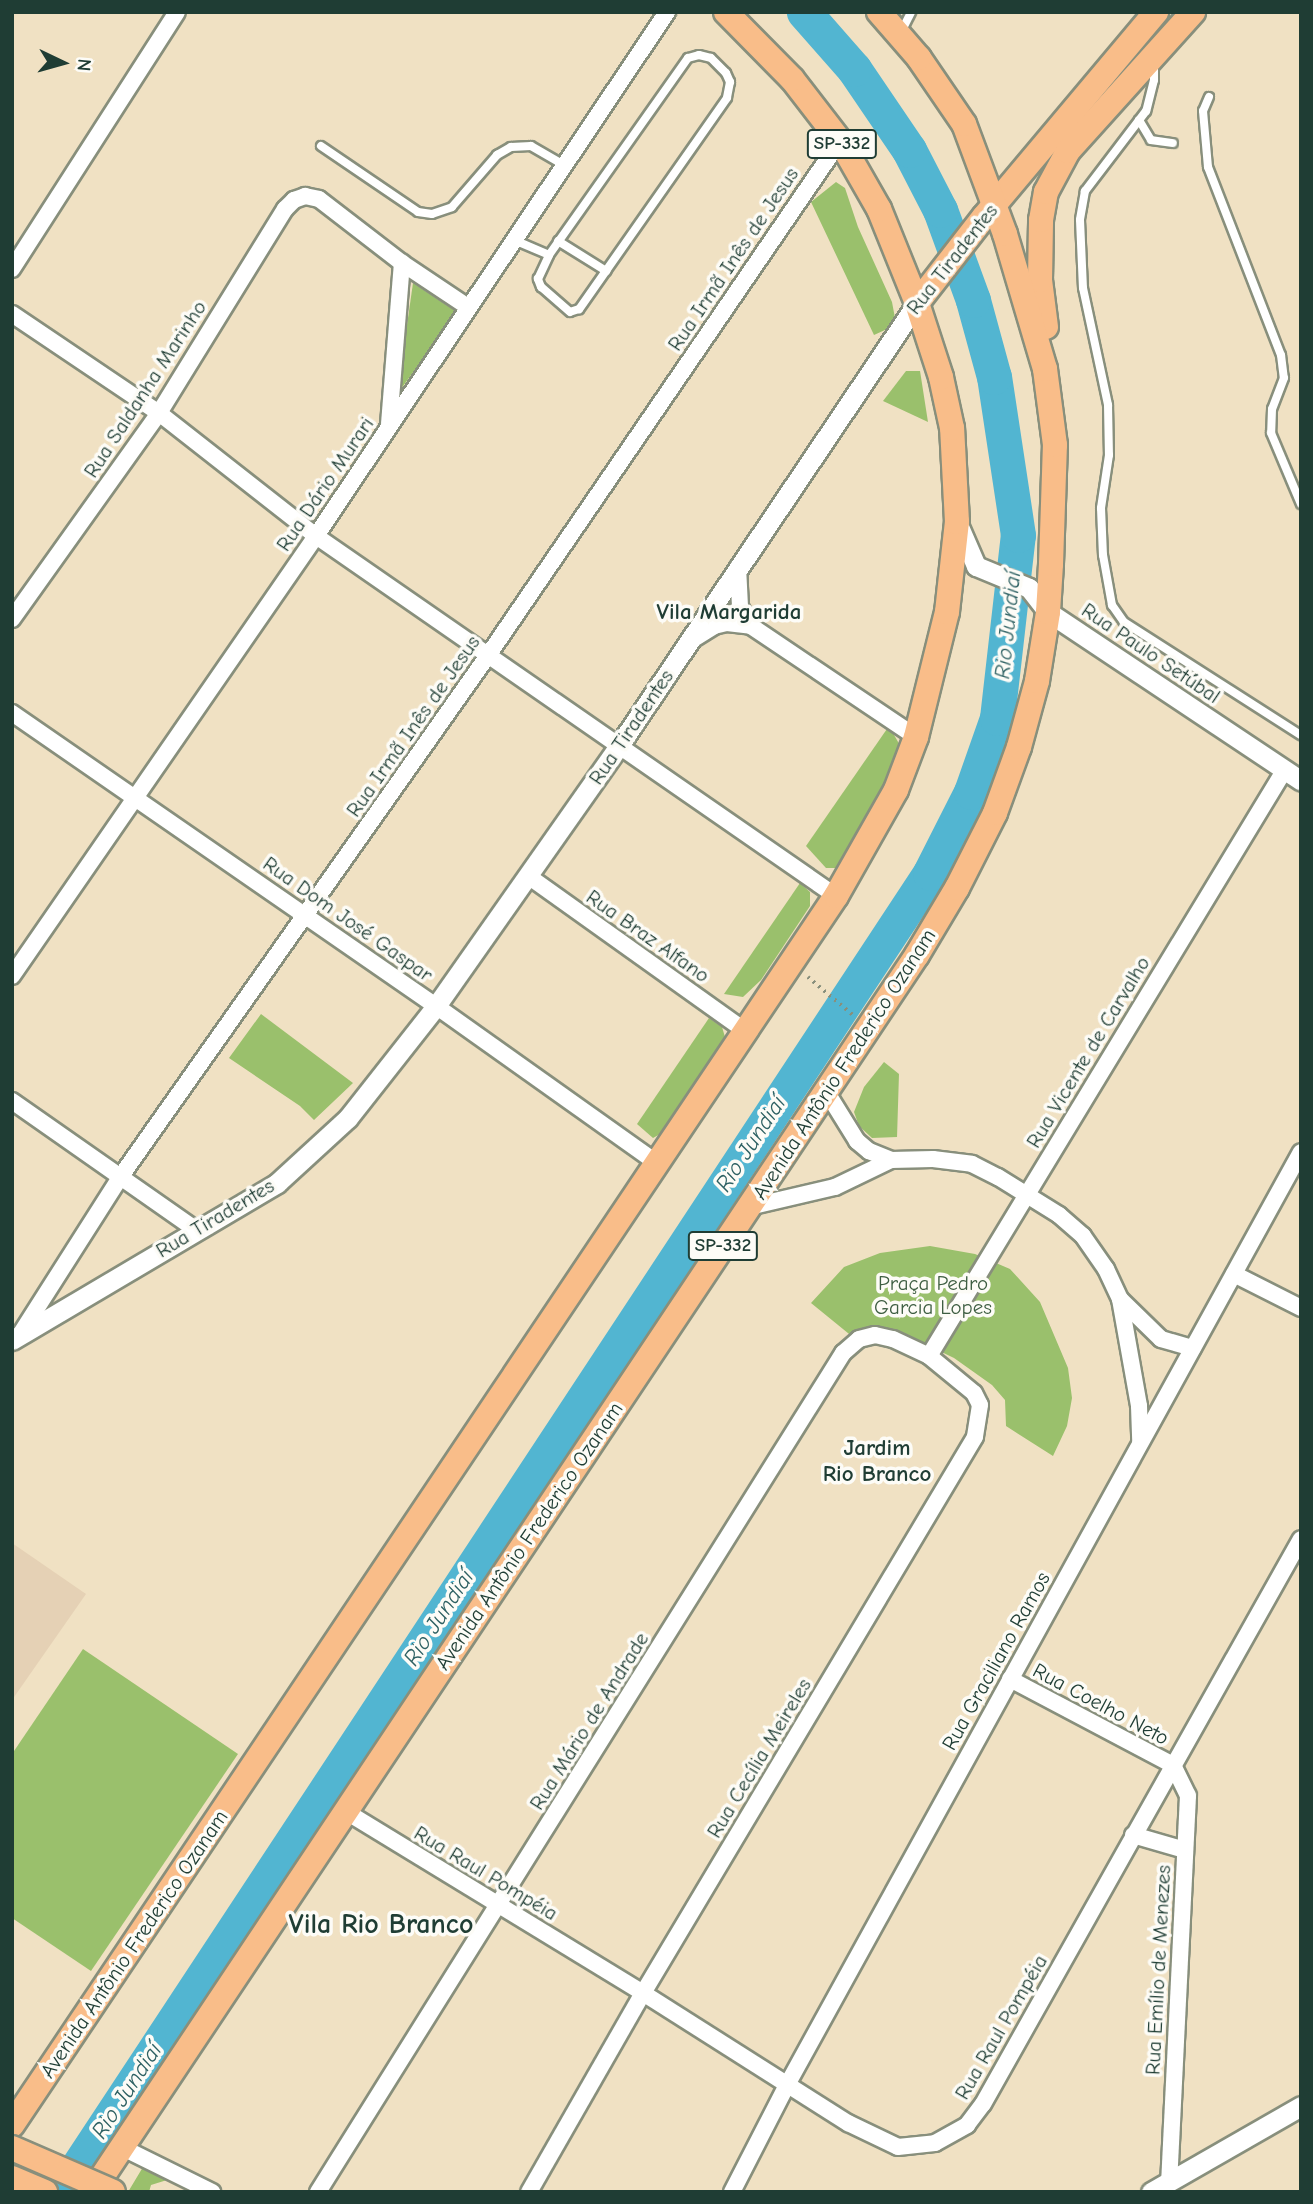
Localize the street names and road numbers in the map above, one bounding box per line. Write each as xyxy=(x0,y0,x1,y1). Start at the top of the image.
road number: SP-332 xyxy=(805,128,879,160)
street label: Rua Irmã Inês de Jesus xyxy=(662,162,804,356)
street label: Rua Tiradentes xyxy=(901,199,1003,319)
street label: Rua Saldanha Marinho xyxy=(78,296,212,482)
street label: Rua Dário Murari xyxy=(271,412,379,556)
street label: Rua Paulo Setúbal xyxy=(1077,597,1225,709)
street label: Rua Irmã Inês de Jesus xyxy=(341,630,485,822)
street label: Rua Tiradentes xyxy=(583,665,679,789)
street label: Rua Dom José Gaspar xyxy=(258,851,438,987)
street label: Rua Braz Alfano xyxy=(581,884,715,988)
street label: Avenida Antônio Frederico Ozanam xyxy=(747,924,941,1204)
street label: Rua Vicente de Carvalho xyxy=(1021,952,1155,1152)
street label: Rua Tiradentes xyxy=(151,1173,279,1263)
road number: SP-332 xyxy=(686,1230,760,1262)
street label: Avenida Antônio Frederico Ozanam xyxy=(430,1397,628,1675)
street label: Rua Graciliano Ramos xyxy=(937,1567,1055,1755)
street label: Rua Mário de Andrade xyxy=(524,1627,654,1815)
street label: Rua Coelho Neto xyxy=(1029,1658,1173,1750)
street label: Rua Cecília Meireles xyxy=(701,1674,817,1842)
street label: Avenida Antônio Frederico Ozanam xyxy=(35,1805,233,2083)
street label: Rua Raul Pompéia xyxy=(410,1820,562,1926)
street label: Rua Emílio de Menezes xyxy=(1140,1864,1176,2076)
street label: Rua Raul Pompéia xyxy=(949,1950,1053,2104)

